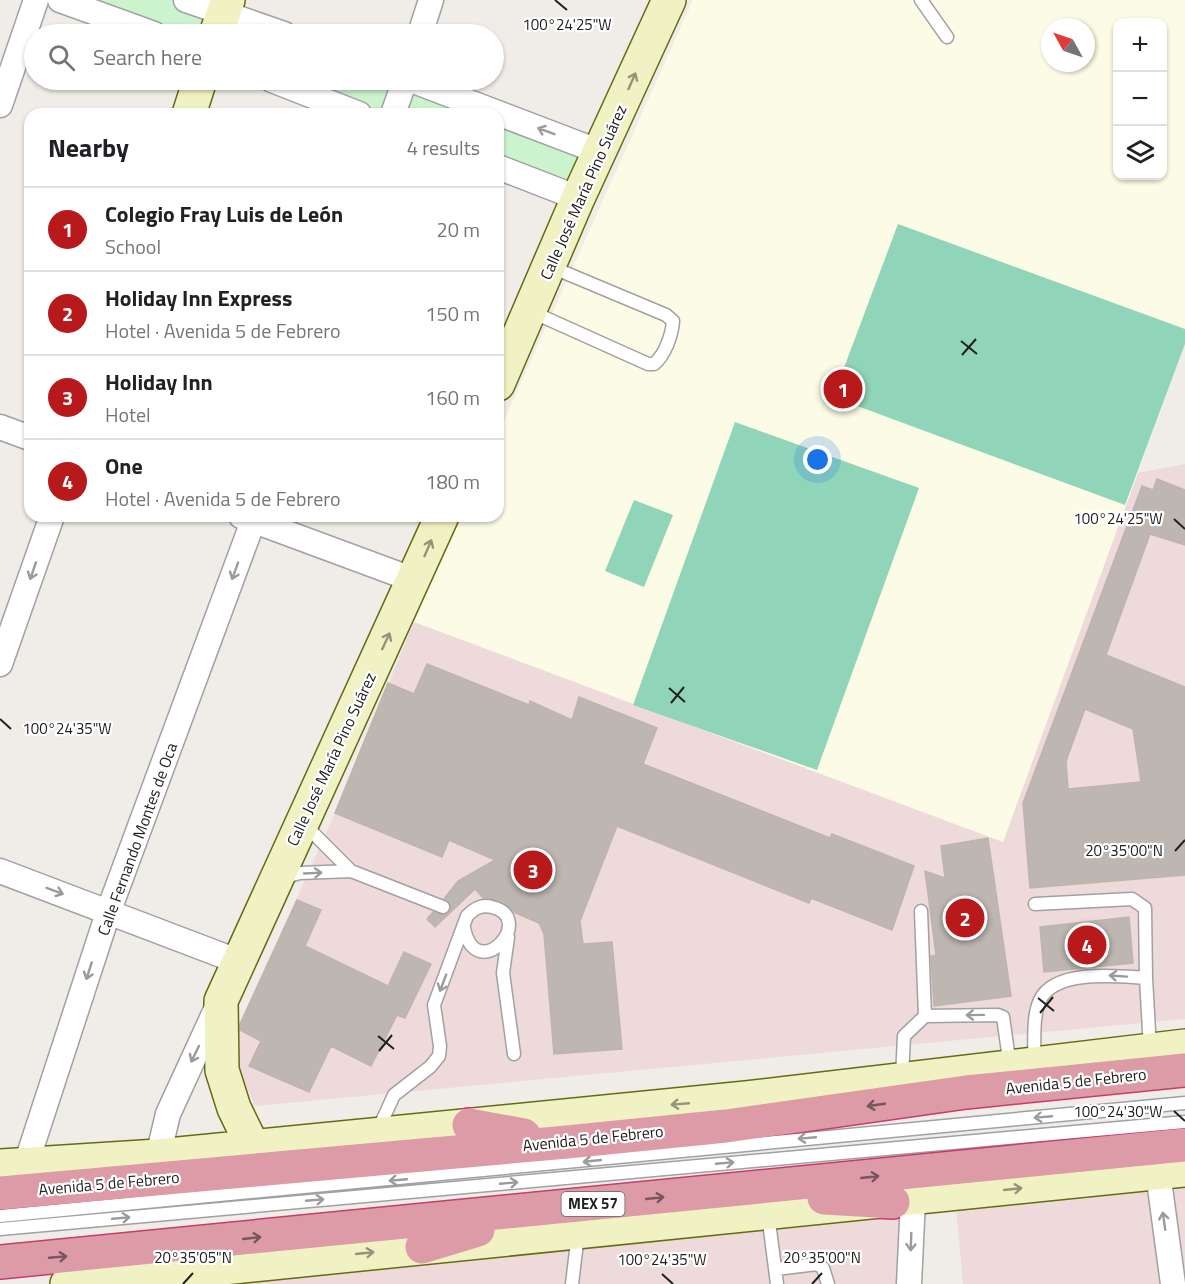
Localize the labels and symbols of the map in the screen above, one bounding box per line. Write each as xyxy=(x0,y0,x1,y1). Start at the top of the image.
text: 100°24'25"W xyxy=(522,13,612,36)
north arrow xyxy=(1041,18,1095,72)
one-way arrow xyxy=(627,73,639,91)
street label: Calle José María Pino Suárez xyxy=(534,101,632,283)
one-way arrow xyxy=(537,125,555,136)
pin: 1 xyxy=(824,366,862,412)
your location xyxy=(803,445,832,474)
text: 100°24'25"W xyxy=(1073,507,1163,530)
one-way arrow xyxy=(423,539,434,557)
one-way arrow xyxy=(26,561,37,580)
one-way arrow xyxy=(229,561,240,580)
one-way arrow xyxy=(380,633,392,651)
street label: Calle José María Pino Suárez xyxy=(280,668,382,850)
text: 100°24'35"W xyxy=(22,717,112,740)
street label: Calle Fernando Montes de Oca xyxy=(91,739,183,939)
text: 20°35'00"N xyxy=(1085,839,1163,862)
pin: 3 xyxy=(514,848,552,892)
one-way arrow xyxy=(302,867,322,878)
one-way arrow xyxy=(45,886,64,897)
pin: 2 xyxy=(946,896,984,940)
pin: 4 xyxy=(1068,922,1106,968)
one-way arrow xyxy=(83,961,94,980)
one-way arrow xyxy=(1108,970,1128,981)
one-way arrow xyxy=(436,973,447,991)
one-way arrow xyxy=(965,1010,985,1021)
one-way arrow xyxy=(188,1044,200,1062)
street label: Avenida 5 de Febrero xyxy=(1004,1062,1148,1100)
one-way arrow xyxy=(671,1099,691,1110)
one-way arrow xyxy=(867,1099,887,1110)
text: 100°24'30"W xyxy=(1073,1100,1163,1123)
one-way arrow xyxy=(1034,1112,1054,1123)
street label: Avenida 5 de Febrero xyxy=(521,1119,665,1157)
one-way arrow xyxy=(798,1133,818,1144)
one-way arrow xyxy=(583,1156,603,1167)
one-way arrow xyxy=(714,1157,734,1168)
street label: Avenida 5 de Febrero xyxy=(38,1165,180,1201)
one-way arrow xyxy=(860,1171,880,1182)
one-way arrow xyxy=(389,1175,409,1186)
one-way arrow xyxy=(499,1177,519,1188)
one-way arrow xyxy=(1003,1183,1023,1194)
road number: MEX 57 xyxy=(562,1192,624,1216)
one-way arrow xyxy=(645,1192,665,1203)
one-way arrow xyxy=(305,1194,325,1205)
one-way arrow xyxy=(111,1212,130,1223)
one-way arrow xyxy=(1159,1212,1170,1232)
one-way arrow xyxy=(242,1232,262,1243)
one-way arrow xyxy=(905,1232,917,1252)
text: 20°35'05"N xyxy=(154,1246,232,1269)
text: 20°35'00"N xyxy=(783,1246,861,1269)
one-way arrow xyxy=(354,1247,374,1258)
text: 100°24'35"W xyxy=(617,1248,707,1271)
one-way arrow xyxy=(48,1251,68,1262)

